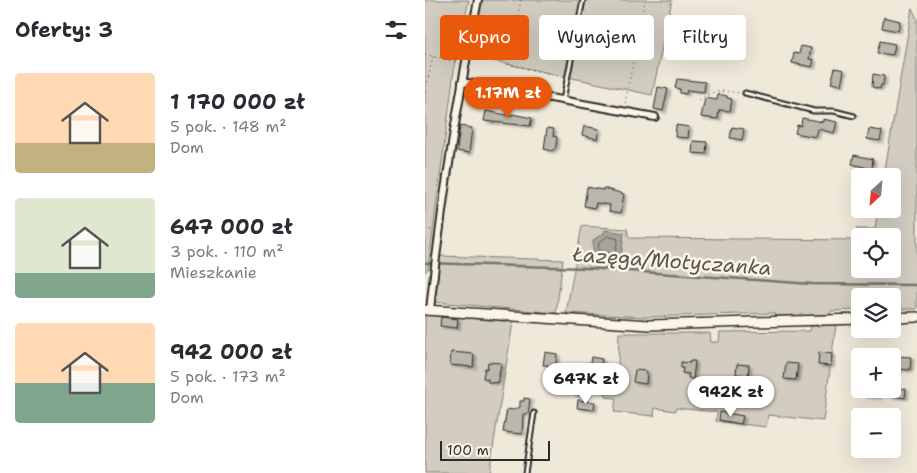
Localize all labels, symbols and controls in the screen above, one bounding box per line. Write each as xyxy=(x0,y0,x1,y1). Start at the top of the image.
chip: Kupno xyxy=(440,15,529,60)
chip: Wynajem xyxy=(539,15,654,60)
chip: Filtry xyxy=(664,15,746,60)
text: Oferty: 3 xyxy=(15,16,113,44)
icon: filters xyxy=(382,16,410,44)
pin: 1.17M zł xyxy=(456,76,560,119)
text: 1.17M zł xyxy=(475,82,541,103)
text: 1 170 000 zł xyxy=(170,88,305,116)
icon: home xyxy=(55,93,115,153)
text: 5 pok. · 148 m² xyxy=(170,116,287,137)
text: Dom xyxy=(170,137,204,158)
north arrow xyxy=(851,168,901,218)
map controls xyxy=(851,168,901,458)
text: 647 000 zł xyxy=(170,213,293,241)
icon: home xyxy=(55,218,115,278)
button: locate xyxy=(851,228,901,278)
text: 3 pok. · 110 m² xyxy=(170,241,284,262)
water label: Łazęga/Motyczanka xyxy=(571,241,772,281)
text: Mieszkanie xyxy=(170,262,257,283)
button: layers xyxy=(851,288,901,338)
text: 942 000 zł xyxy=(170,338,292,366)
icon: home xyxy=(55,343,115,403)
button: + xyxy=(851,348,901,398)
pin: 647K zł xyxy=(540,362,632,405)
text: 5 pok. · 173 m² xyxy=(170,366,286,387)
text: 647K zł xyxy=(553,368,619,389)
pin: 942K zł xyxy=(685,376,777,418)
text: 942K zł xyxy=(698,381,764,402)
text: Dom xyxy=(170,387,204,408)
button: − xyxy=(851,408,901,458)
scale bar xyxy=(440,438,550,461)
text: 100 m xyxy=(447,441,489,459)

